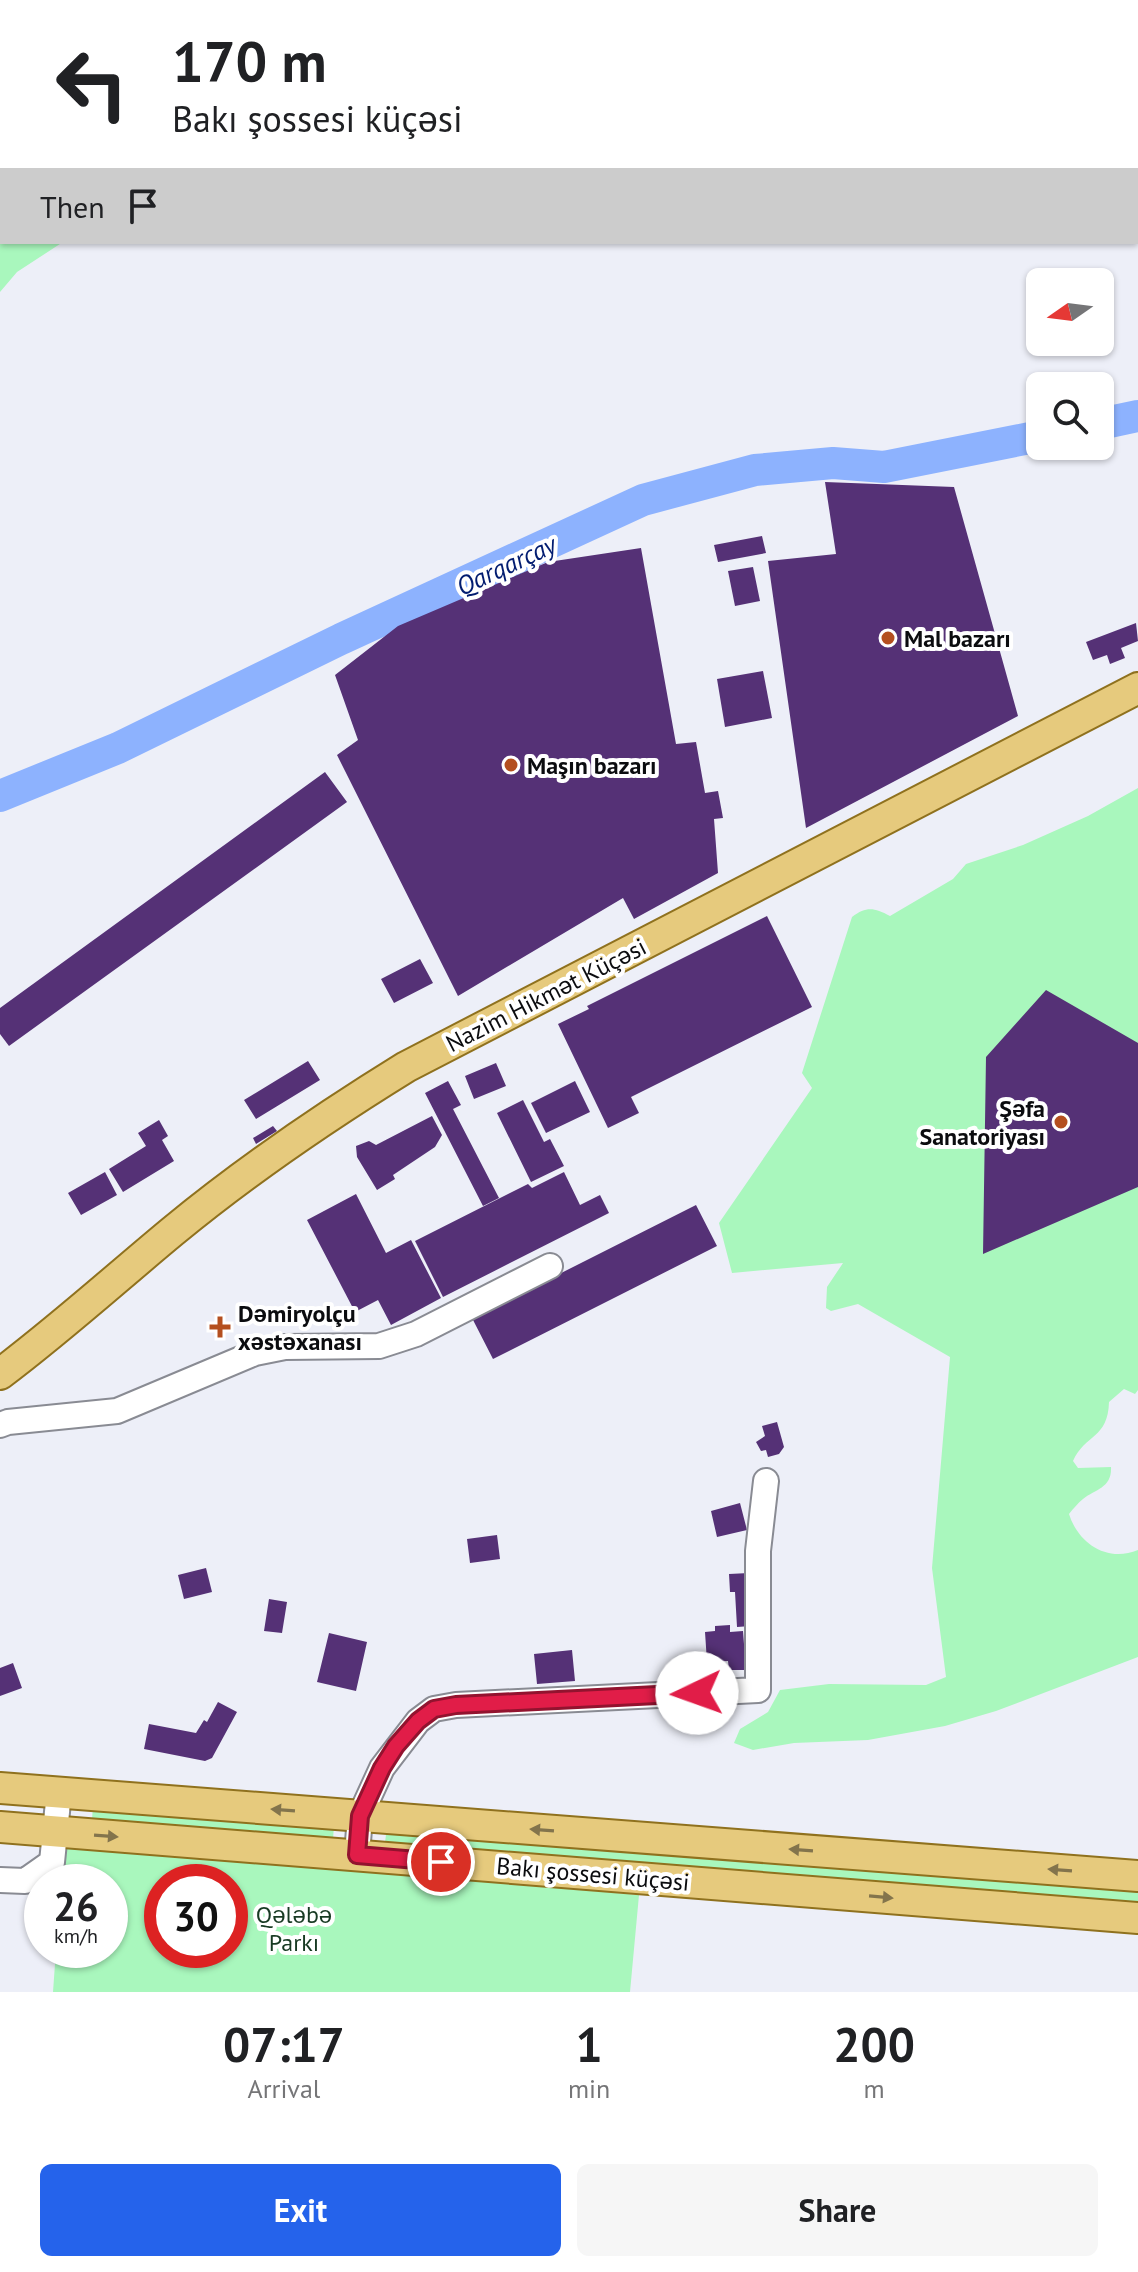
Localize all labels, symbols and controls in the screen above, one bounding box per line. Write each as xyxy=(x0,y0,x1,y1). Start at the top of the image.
text: 170 m xyxy=(172,25,327,97)
icon: left xyxy=(40,32,144,136)
text: Bakı şossesi küçəsi xyxy=(172,95,463,142)
icon: arrive xyxy=(121,184,165,228)
text: Then xyxy=(40,187,105,226)
north arrow xyxy=(1026,268,1114,356)
map controls xyxy=(1026,268,1114,460)
button: search xyxy=(1026,372,1114,460)
water label: Qarqarçay xyxy=(451,527,563,602)
place label: Mal bazarı xyxy=(904,623,1011,654)
marker: Mal bazarı xyxy=(879,629,897,647)
place label: Maşın bazarı xyxy=(527,750,656,781)
marker: Maşın bazarı xyxy=(502,756,520,774)
street label: Nazim Hikmət Küçəsi xyxy=(441,931,651,1059)
place label: Şəfa Sanatoriyası xyxy=(919,1093,1045,1152)
marker: Şəfa Sanatoriyası xyxy=(1052,1113,1070,1131)
place label: Dəmiryolçu xəstəxanası xyxy=(238,1298,362,1357)
marker: Dəmiryolçu xəstəxanası xyxy=(209,1316,231,1338)
position arrow xyxy=(655,1651,739,1735)
one-way arrow xyxy=(270,1803,295,1816)
one-way arrow xyxy=(529,1823,554,1836)
pin xyxy=(407,1828,475,1896)
one-way arrow xyxy=(94,1830,119,1843)
icon: arrive xyxy=(419,1840,463,1884)
one-way arrow xyxy=(788,1843,813,1856)
street label: Bakı şossesi küçəsi xyxy=(495,1850,691,1898)
one-way arrow xyxy=(1047,1863,1072,1876)
speed limit sign: 30 xyxy=(144,1864,248,1968)
text: 26 xyxy=(53,1880,99,1932)
one-way arrow xyxy=(869,1891,894,1904)
park label: Qələbə Parkı xyxy=(256,1899,332,1958)
text: km/h xyxy=(54,1923,98,1949)
text: 07:17 xyxy=(223,2013,345,2075)
text: 1 xyxy=(575,2013,603,2075)
text: 200 xyxy=(833,2013,915,2075)
text: Arrival xyxy=(248,2072,320,2105)
text: min xyxy=(568,2072,610,2105)
text: m xyxy=(864,2072,885,2105)
button: Exit xyxy=(40,2164,561,2256)
button: Share xyxy=(577,2164,1098,2256)

